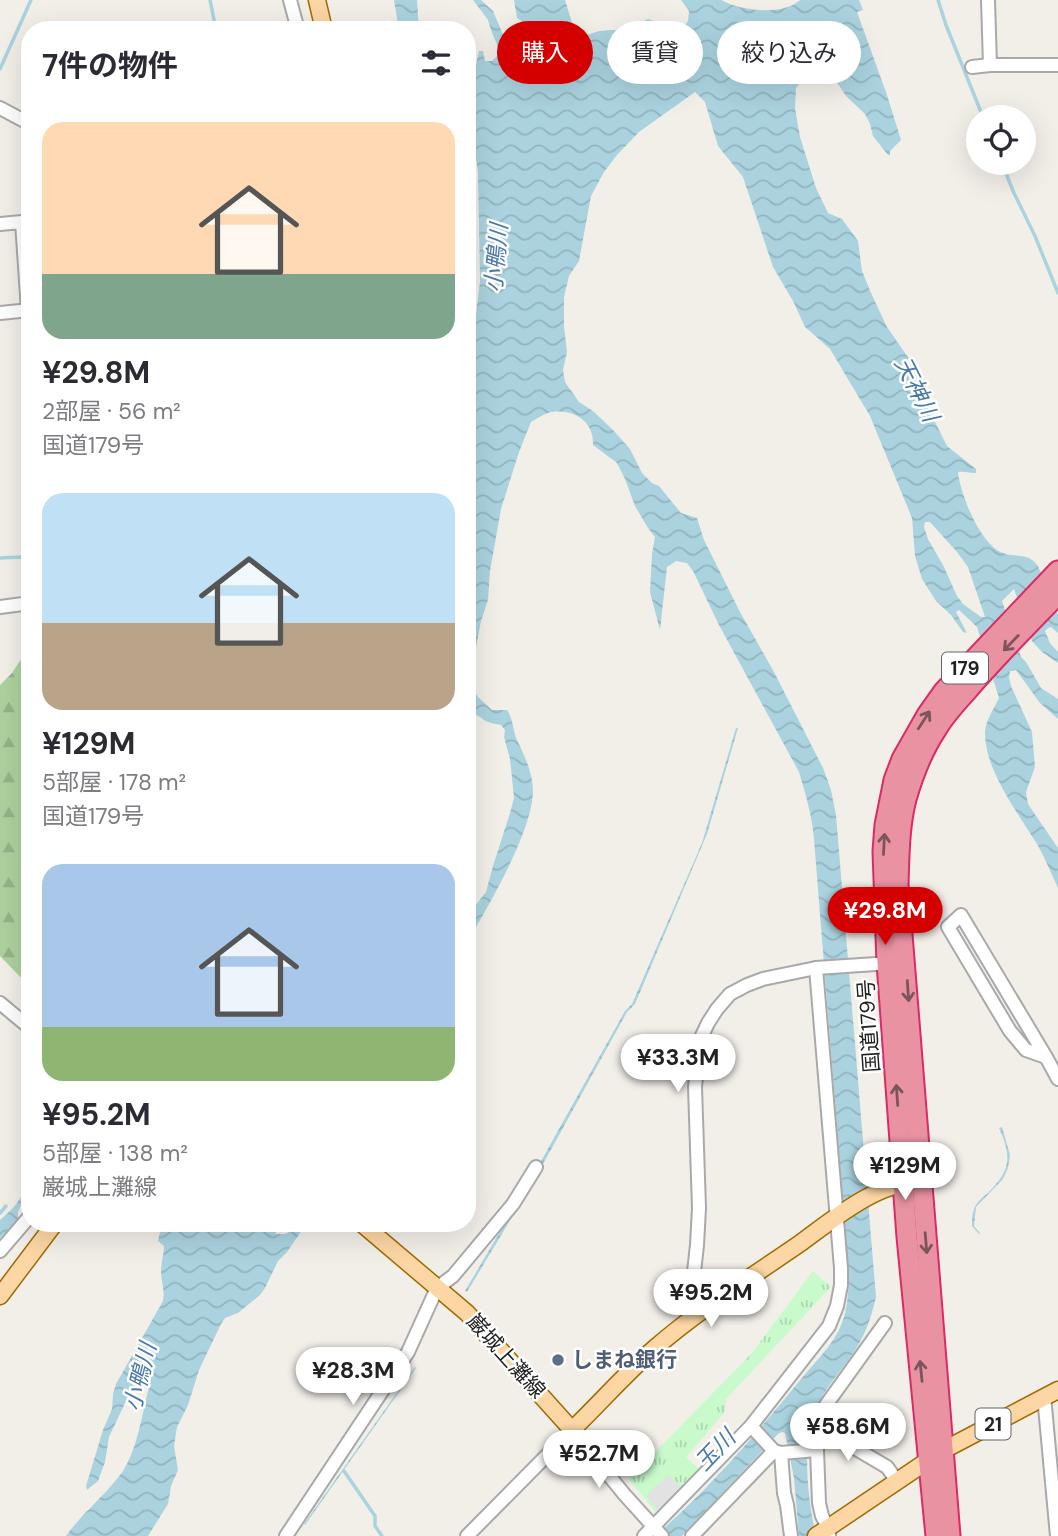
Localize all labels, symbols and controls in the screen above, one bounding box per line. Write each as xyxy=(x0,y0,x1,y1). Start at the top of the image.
chip: 購入 xyxy=(497,21,593,84)
chip: 賃貸 xyxy=(607,21,703,84)
chip: 絞り込み xyxy=(717,21,861,84)
icon: filters xyxy=(417,44,455,82)
text: 7件の物件 xyxy=(42,46,178,85)
map controls xyxy=(966,105,1036,175)
button: locate xyxy=(966,105,1036,175)
icon: home xyxy=(186,167,312,293)
water label: 小鴨川 xyxy=(478,219,514,294)
water label: 天神川 xyxy=(888,351,947,429)
text: ¥29.8M xyxy=(42,353,150,392)
text: 2部屋 · 56 m² xyxy=(42,396,181,426)
text: 国道179号 xyxy=(42,430,144,460)
icon: home xyxy=(186,538,312,664)
one-way arrow xyxy=(1002,634,1019,651)
road number: 179 xyxy=(942,652,988,684)
one-way arrow xyxy=(917,710,931,730)
text: ¥129M xyxy=(42,724,135,763)
text: 5部屋 · 178 m² xyxy=(42,767,186,797)
text: 国道179号 xyxy=(42,801,144,831)
one-way arrow xyxy=(878,833,891,855)
pin: ¥29.8M xyxy=(828,888,942,947)
text: ¥29.8M xyxy=(844,895,926,925)
icon: home xyxy=(186,909,312,1035)
street label: 国道179号 xyxy=(852,978,886,1074)
one-way arrow xyxy=(901,979,914,1002)
pin: ¥33.3M xyxy=(621,1034,735,1094)
text: ¥33.3M xyxy=(637,1042,719,1072)
one-way arrow xyxy=(890,1084,903,1107)
text: ¥95.2M xyxy=(42,1095,151,1134)
text: 5部屋 · 138 m² xyxy=(42,1138,188,1168)
pin: ¥129M xyxy=(856,1142,954,1202)
text: ¥129M xyxy=(869,1150,941,1180)
text: 巌城上灘線 xyxy=(42,1172,157,1202)
one-way arrow xyxy=(920,1231,933,1253)
pin: ¥95.2M xyxy=(654,1270,768,1329)
text: ¥95.2M xyxy=(669,1277,753,1307)
street label: 巌城上灘線 xyxy=(460,1308,552,1404)
water label: 小鴨川 xyxy=(117,1337,164,1414)
place label: しまね銀行 xyxy=(572,1346,677,1374)
pin: ¥28.3M xyxy=(296,1348,410,1407)
marker: しまね銀行 xyxy=(550,1352,566,1368)
text: ¥28.3M xyxy=(312,1355,394,1385)
one-way arrow xyxy=(914,1360,927,1382)
pin: ¥58.6M xyxy=(791,1404,905,1463)
road number: 21 xyxy=(976,1408,1010,1440)
text: ¥58.6M xyxy=(806,1411,890,1441)
water label: 玉川 xyxy=(688,1421,744,1477)
pin: ¥52.7M xyxy=(542,1430,656,1490)
text: ¥52.7M xyxy=(559,1438,639,1468)

